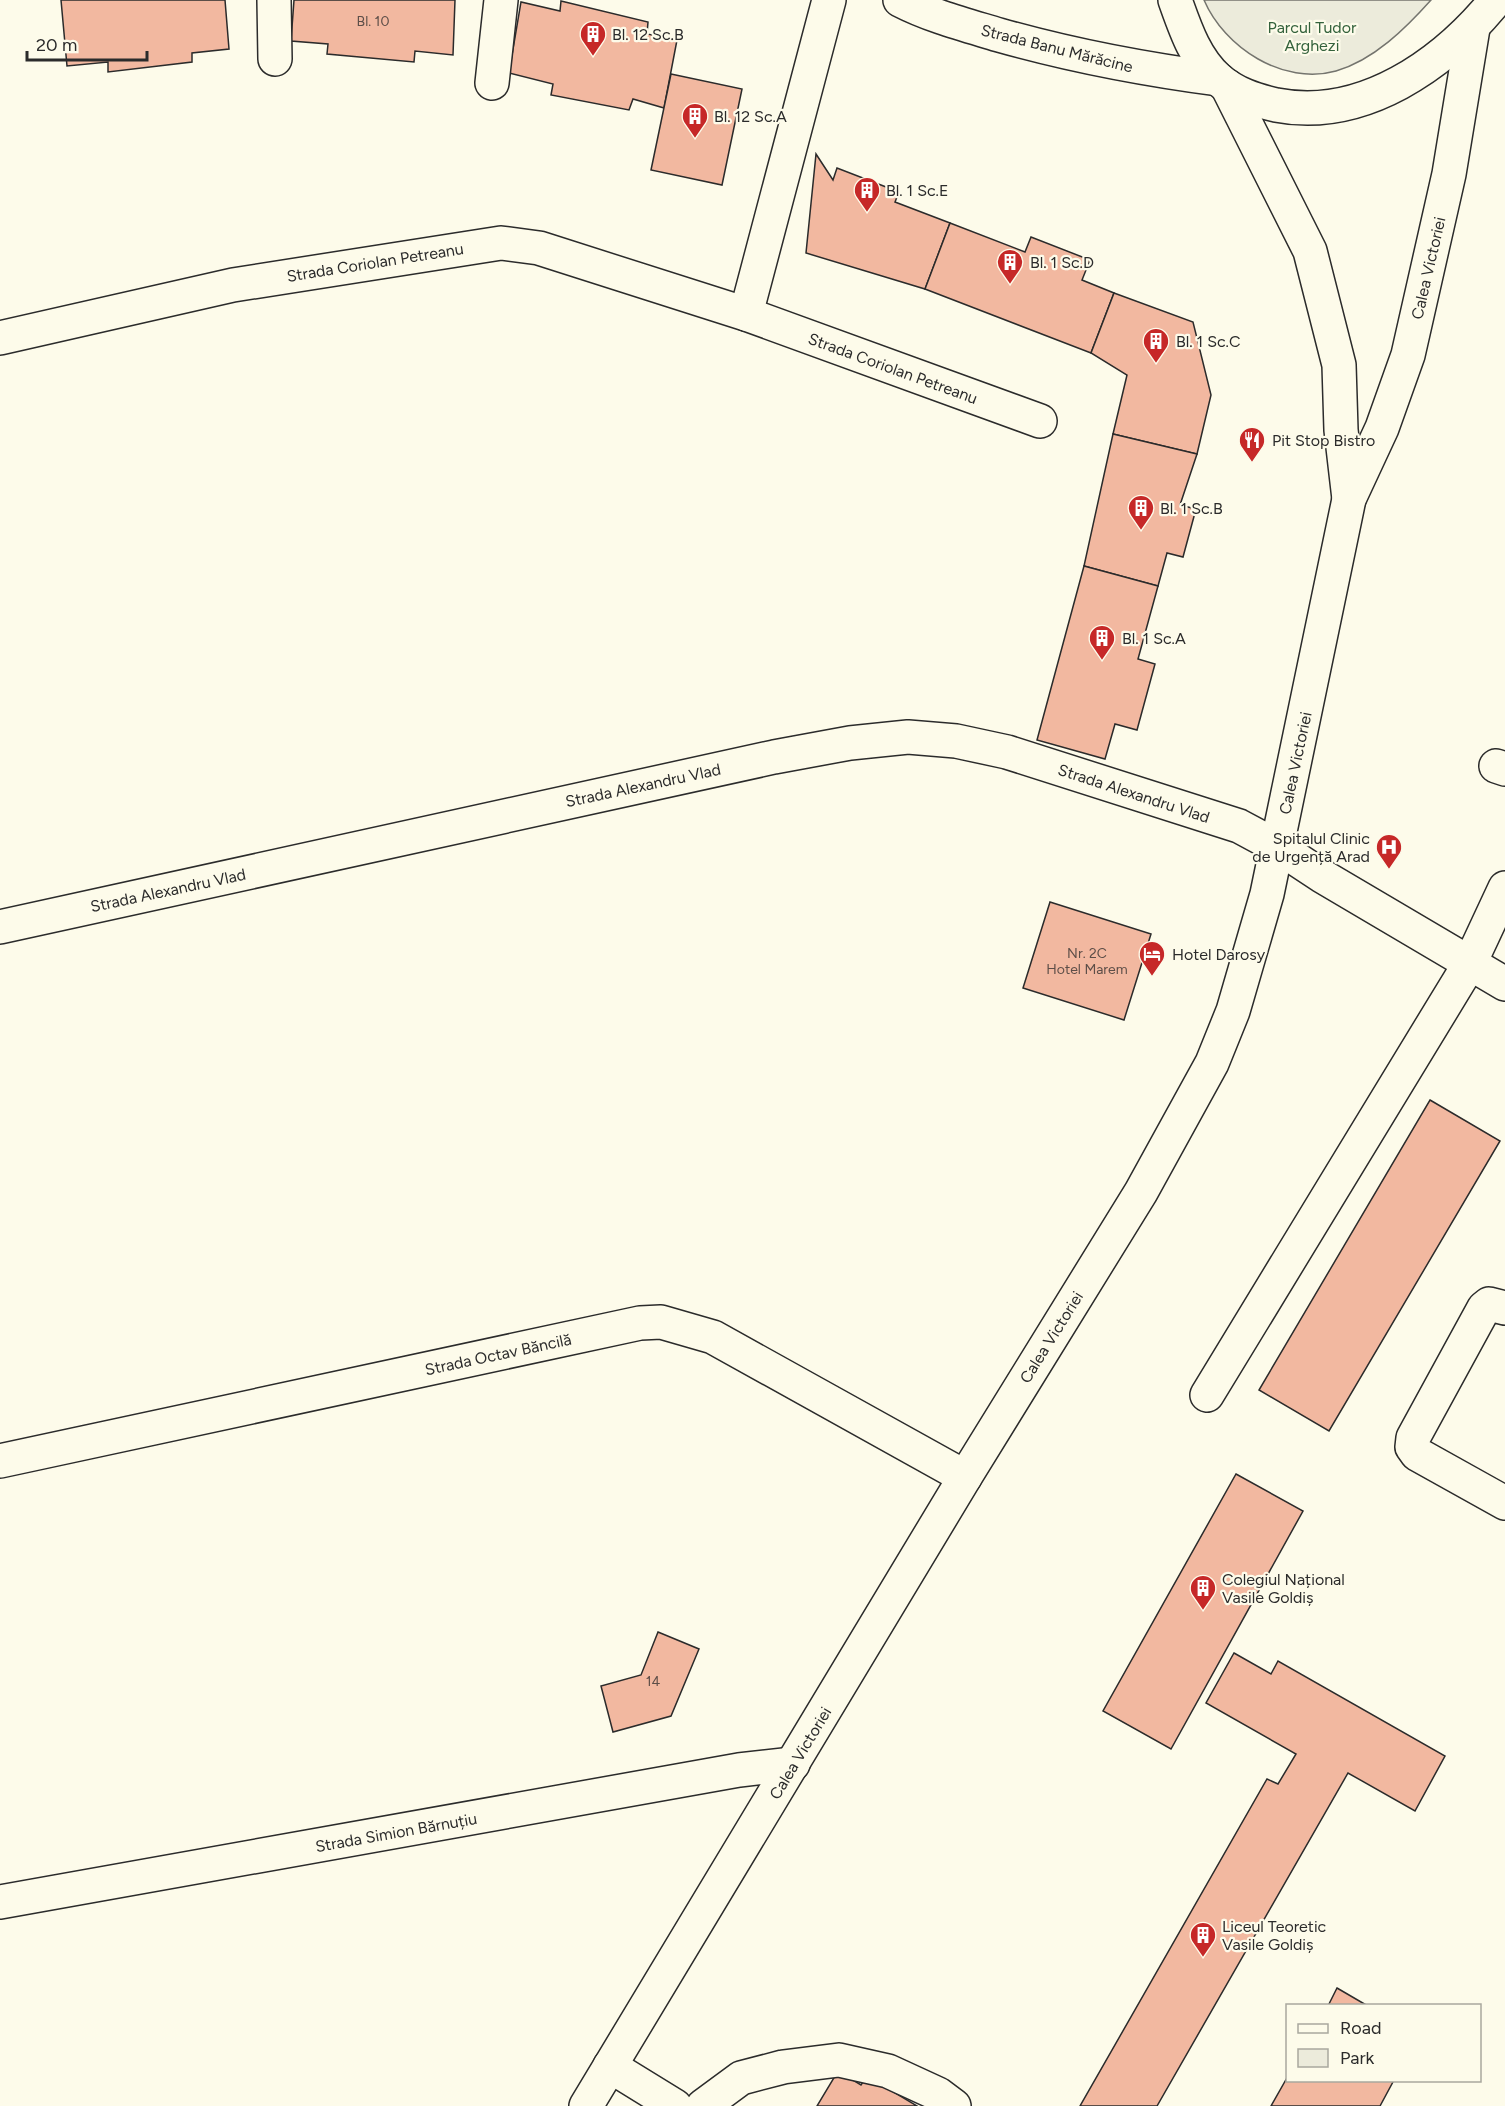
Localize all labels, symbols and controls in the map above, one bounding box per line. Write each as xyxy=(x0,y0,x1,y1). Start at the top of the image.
house number: Bl. 10 xyxy=(357,13,389,30)
park label: Parcul Tudor Arghezi xyxy=(1268,18,1357,55)
building icon: Bl. 12 Sc.B xyxy=(578,19,608,57)
street label: Strada Banu Mărăcine xyxy=(979,20,1135,77)
scale bar xyxy=(27,24,147,62)
place label: Bl. 12 Sc.B xyxy=(612,25,684,44)
text: 20 m xyxy=(36,34,77,56)
building icon: Bl. 12 Sc.A xyxy=(680,101,710,139)
place label: Bl. 12 Sc.A xyxy=(714,107,787,126)
building icon: Bl. 1 Sc.E xyxy=(852,175,882,213)
place label: Bl. 1 Sc.E xyxy=(886,181,948,200)
street label: Calea Victoriei xyxy=(1407,215,1449,321)
street label: Strada Coriolan Petreanu xyxy=(285,239,465,286)
building icon: Bl. 1 Sc.D xyxy=(995,247,1025,285)
place label: Bl. 1 Sc.D xyxy=(1030,253,1094,272)
building icon: Bl. 1 Sc.C xyxy=(1141,326,1171,364)
street label: Strada Coriolan Petreanu xyxy=(806,329,980,408)
place label: Bl. 1 Sc.C xyxy=(1176,332,1240,351)
restaurant icon: Pit Stop Bistro xyxy=(1237,425,1267,463)
place label: Pit Stop Bistro xyxy=(1272,431,1375,450)
building icon: Bl. 1 Sc.B xyxy=(1126,493,1156,531)
place label: Bl. 1 Sc.B xyxy=(1160,499,1223,518)
building icon: Bl. 1 Sc.A xyxy=(1087,623,1117,661)
place label: Bl. 1 Sc.A xyxy=(1122,629,1186,648)
street label: Calea Victoriei xyxy=(1275,710,1316,816)
street label: Strada Alexandru Vlad xyxy=(564,760,723,811)
street label: Strada Alexandru Vlad xyxy=(1056,760,1212,827)
place label: Spitalul Clinic de Urgență Arad xyxy=(1252,829,1370,866)
hospital icon: Spitalul Clinic de Urgență Arad xyxy=(1374,832,1404,870)
street label: Strada Alexandru Vlad xyxy=(89,865,248,916)
hotel icon: Hotel Darosy xyxy=(1137,939,1167,977)
house number: Nr. 2C Hotel Marem xyxy=(1046,945,1128,978)
place label: Hotel Darosy xyxy=(1172,945,1266,964)
street label: Calea Victoriei xyxy=(1016,1288,1087,1387)
street label: Strada Octav Băncilă xyxy=(423,1330,573,1379)
place label: Colegiul Național Vasile Goldiș xyxy=(1222,1570,1345,1607)
building icon: Colegiul Național Vasile Goldiș xyxy=(1188,1573,1218,1611)
house number: 14 xyxy=(646,1673,661,1690)
street label: Calea Victoriei xyxy=(765,1704,835,1803)
street label: Strada Simion Bărnuțiu xyxy=(314,1809,478,1856)
place label: Liceul Teoretic Vasile Goldiș xyxy=(1222,1917,1327,1954)
building icon: Liceul Teoretic Vasile Goldiș xyxy=(1188,1920,1218,1958)
legend xyxy=(1286,2004,1481,2082)
text: Road xyxy=(1340,2017,1381,2039)
text: Park xyxy=(1340,2047,1375,2069)

